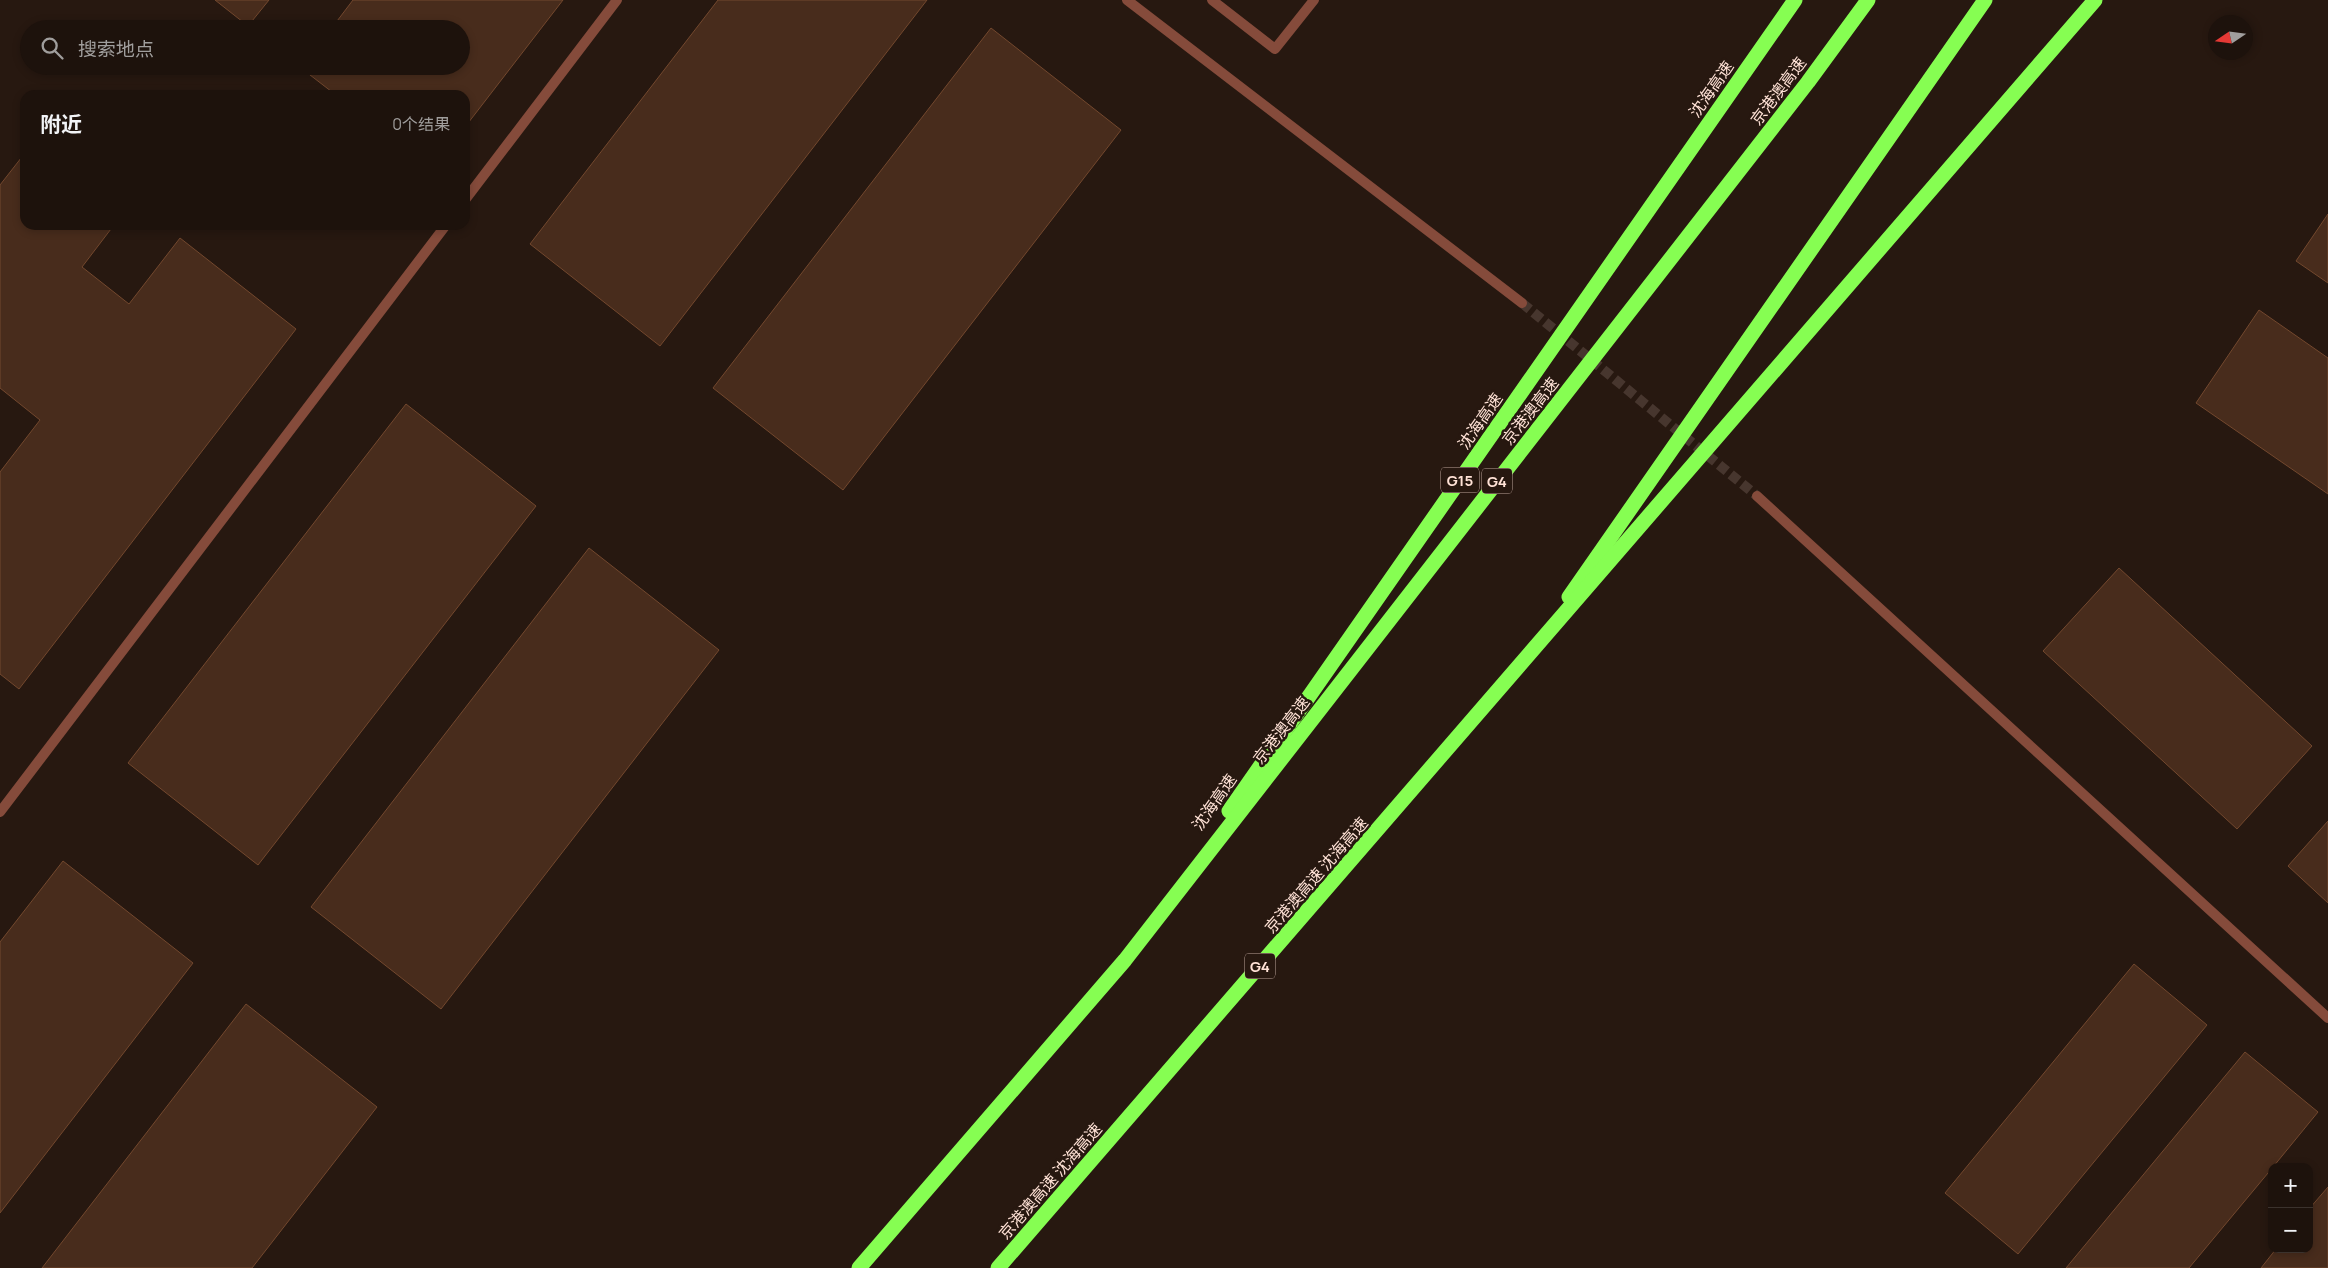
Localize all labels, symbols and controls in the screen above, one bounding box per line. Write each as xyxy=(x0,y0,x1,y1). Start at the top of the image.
north arrow xyxy=(2208,15,2253,60)
search box xyxy=(20,20,470,75)
icon: search xyxy=(38,34,66,62)
text: 搜索地点 xyxy=(78,36,154,62)
street label: 京港澳高速 xyxy=(1745,52,1811,130)
street label: 沈海高速 xyxy=(1684,56,1738,122)
text: 附近 xyxy=(40,110,82,138)
text: 0个结果 xyxy=(392,113,450,135)
street label: 京港澳高速 xyxy=(1497,373,1563,449)
street label: 沈海高速 xyxy=(1453,388,1507,454)
road number: G15 xyxy=(1441,468,1479,492)
road number: G4 xyxy=(1482,468,1512,494)
street label: 京港澳高速 xyxy=(1248,692,1314,768)
street label: 沈海高速 xyxy=(1187,769,1241,835)
street label: 京港澳高速 沈海高速 xyxy=(1259,812,1373,938)
road number: G4 xyxy=(1245,954,1275,978)
street label: 京港澳高速 沈海高速 xyxy=(993,1118,1107,1244)
map controls xyxy=(2268,1163,2313,1253)
button: + xyxy=(2268,1163,2313,1208)
button: − xyxy=(2268,1208,2313,1253)

